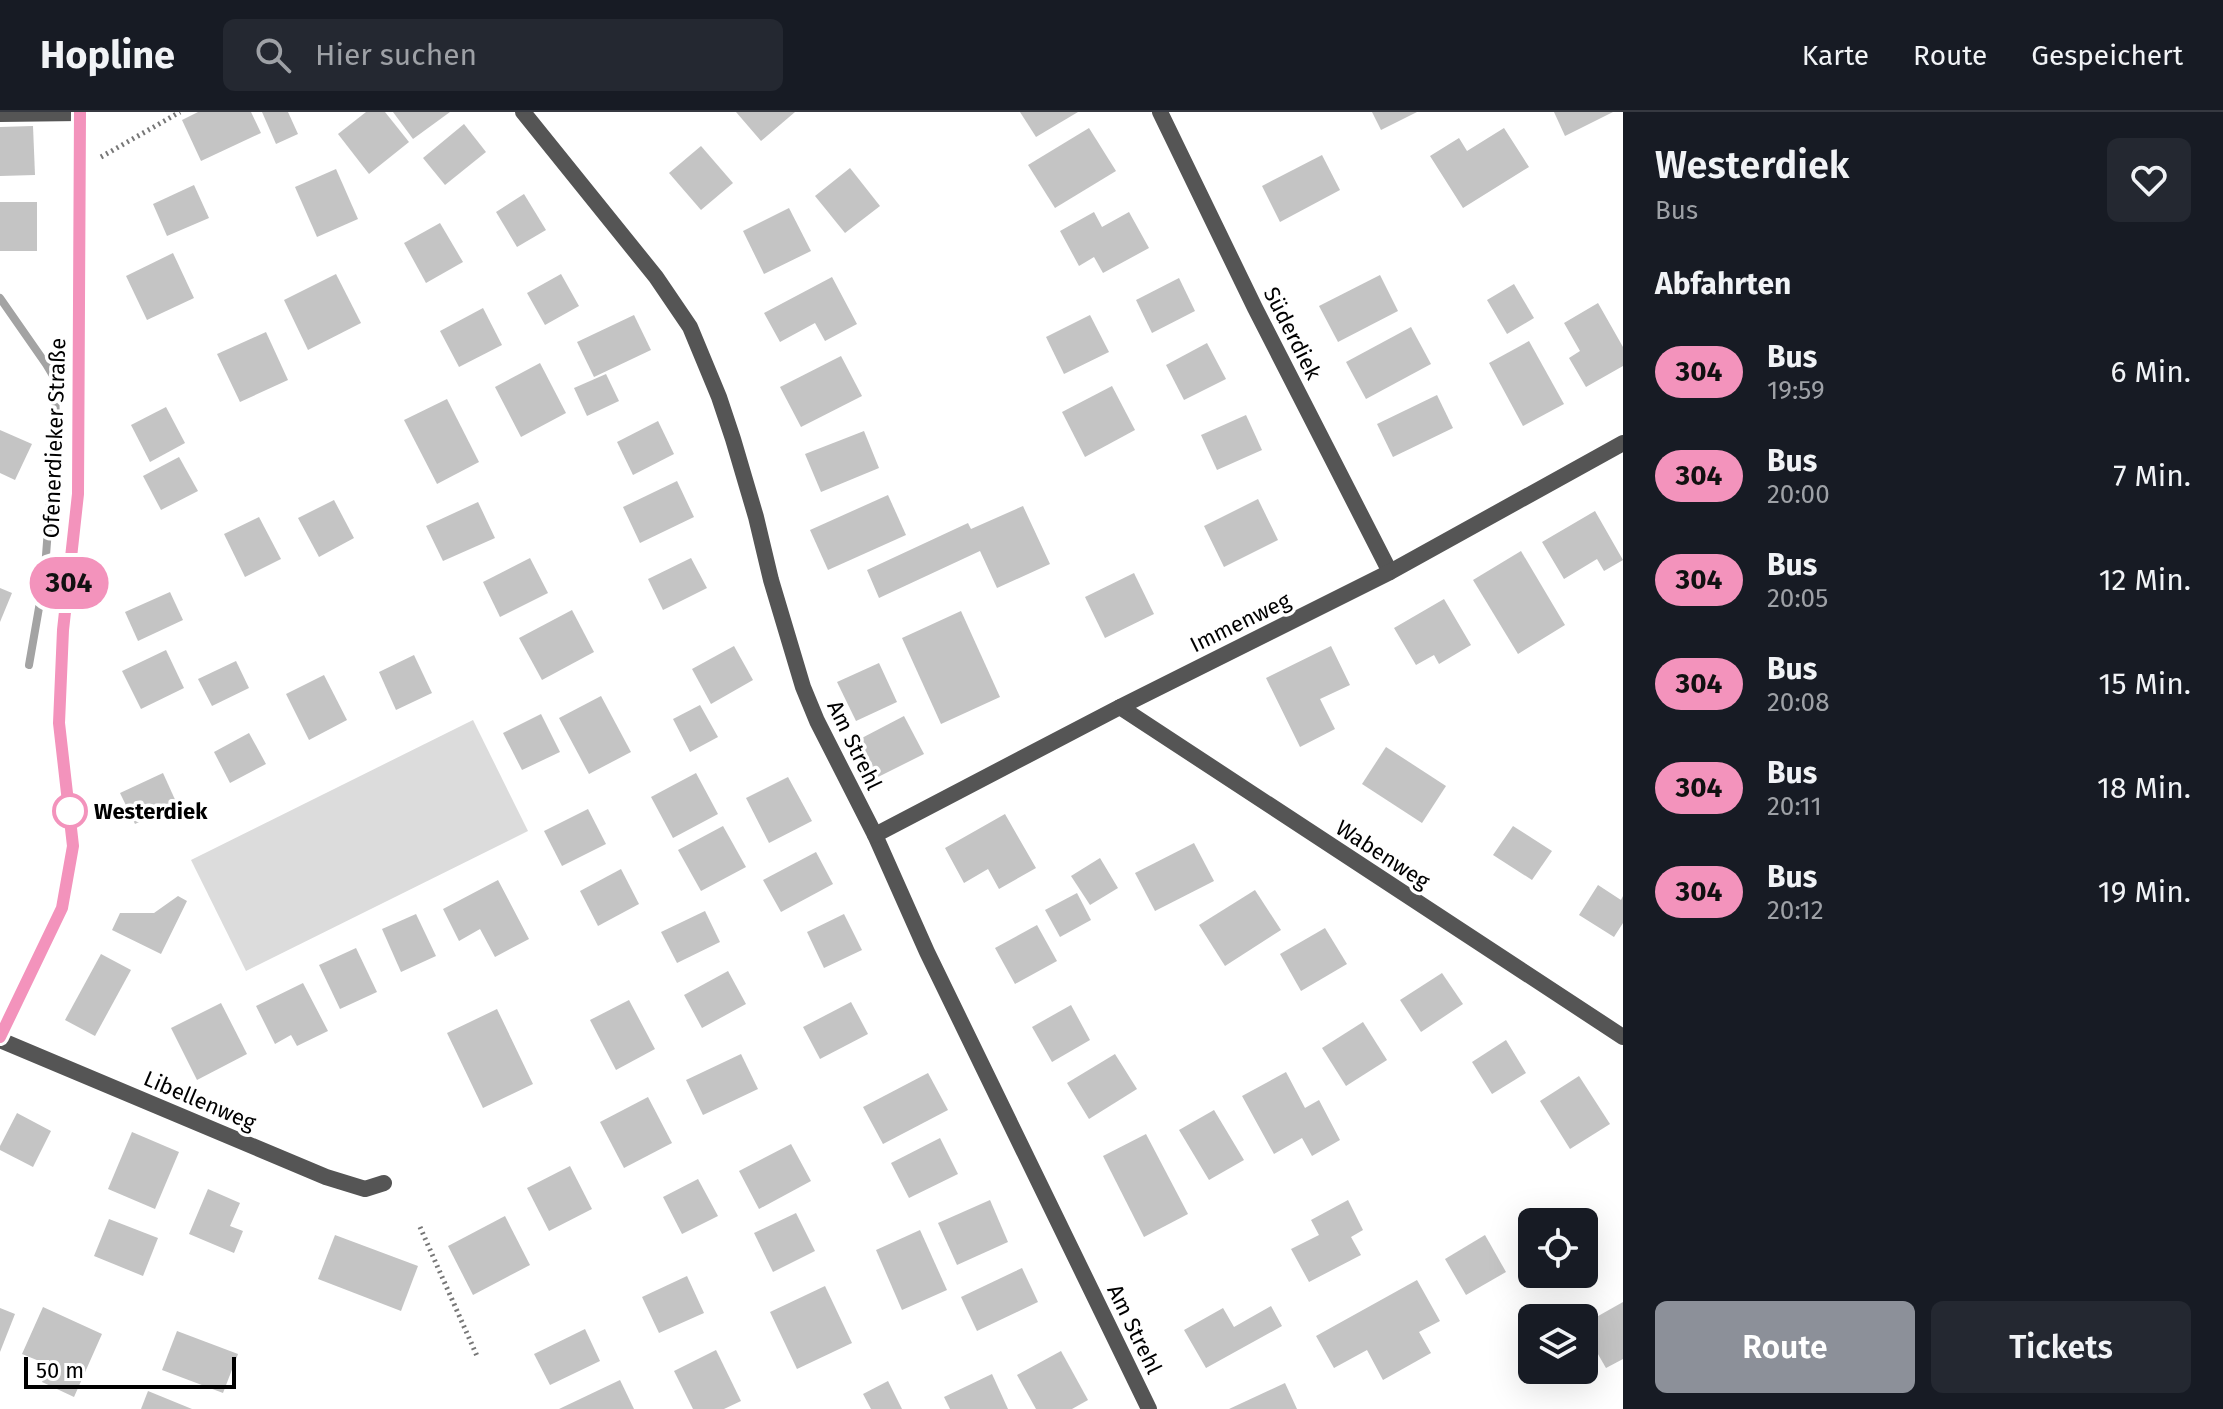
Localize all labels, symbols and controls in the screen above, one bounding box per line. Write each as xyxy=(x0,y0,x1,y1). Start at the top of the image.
search box xyxy=(223,19,783,91)
text: Hopline xyxy=(40,32,175,78)
icon: search xyxy=(251,33,295,77)
text: Hier suchen xyxy=(315,37,477,73)
text: Karte xyxy=(1802,39,1869,72)
text: Route xyxy=(1913,39,1987,72)
text: Gespeichert xyxy=(2031,39,2183,72)
button: heart xyxy=(2107,138,2191,222)
text: Westerdiek xyxy=(1655,142,1849,188)
text: Bus xyxy=(1655,195,1698,226)
text: Abfahrten xyxy=(1655,266,1791,302)
street label: Süderdiek xyxy=(1258,282,1328,385)
street label: Ofenerdieker Straße xyxy=(38,337,71,539)
text: Bus xyxy=(1767,339,1817,375)
text: 6 Min. xyxy=(2110,354,2191,390)
text: 304 xyxy=(1676,355,1722,388)
text: 19:59 xyxy=(1767,375,1825,406)
text: Bus xyxy=(1767,443,1817,479)
text: 7 Min. xyxy=(2113,458,2191,494)
text: 304 xyxy=(1676,459,1722,492)
text: 20:00 xyxy=(1767,479,1830,510)
text: Bus xyxy=(1767,547,1817,583)
line badge: 304 xyxy=(23,557,115,609)
text: 12 Min. xyxy=(2099,562,2191,598)
text: 304 xyxy=(1676,563,1722,596)
text: 304 xyxy=(46,566,92,599)
text: 20:05 xyxy=(1767,583,1828,614)
street label: Immenweg xyxy=(1186,586,1295,658)
text: Bus xyxy=(1767,651,1817,687)
text: 15 Min. xyxy=(2098,666,2191,702)
text: 304 xyxy=(1676,667,1722,700)
text: 20:08 xyxy=(1767,687,1829,718)
street label: Am Strehl xyxy=(821,696,888,794)
text: Bus xyxy=(1767,755,1817,791)
text: 18 Min. xyxy=(2097,770,2191,806)
text: 304 xyxy=(1676,771,1722,804)
text: 20:11 xyxy=(1767,791,1822,822)
marker: Westerdiek xyxy=(53,794,87,828)
place label: Westerdiek xyxy=(94,798,208,825)
street label: Wabenweg xyxy=(1331,814,1435,895)
text: Bus xyxy=(1767,859,1817,895)
text: 19 Min. xyxy=(2098,874,2191,910)
text: 304 xyxy=(1676,875,1722,908)
text: 20:12 xyxy=(1767,895,1824,926)
street label: Libellenweg xyxy=(140,1065,260,1136)
map controls xyxy=(1518,1208,1598,1384)
button: locate xyxy=(1518,1208,1598,1288)
street label: Am Strehl xyxy=(1101,1280,1168,1378)
button: Route xyxy=(1655,1301,1915,1393)
button: Tickets xyxy=(1931,1301,2191,1393)
button: layers xyxy=(1518,1304,1598,1384)
scale bar xyxy=(24,1353,236,1389)
text: 50 m xyxy=(36,1357,84,1384)

